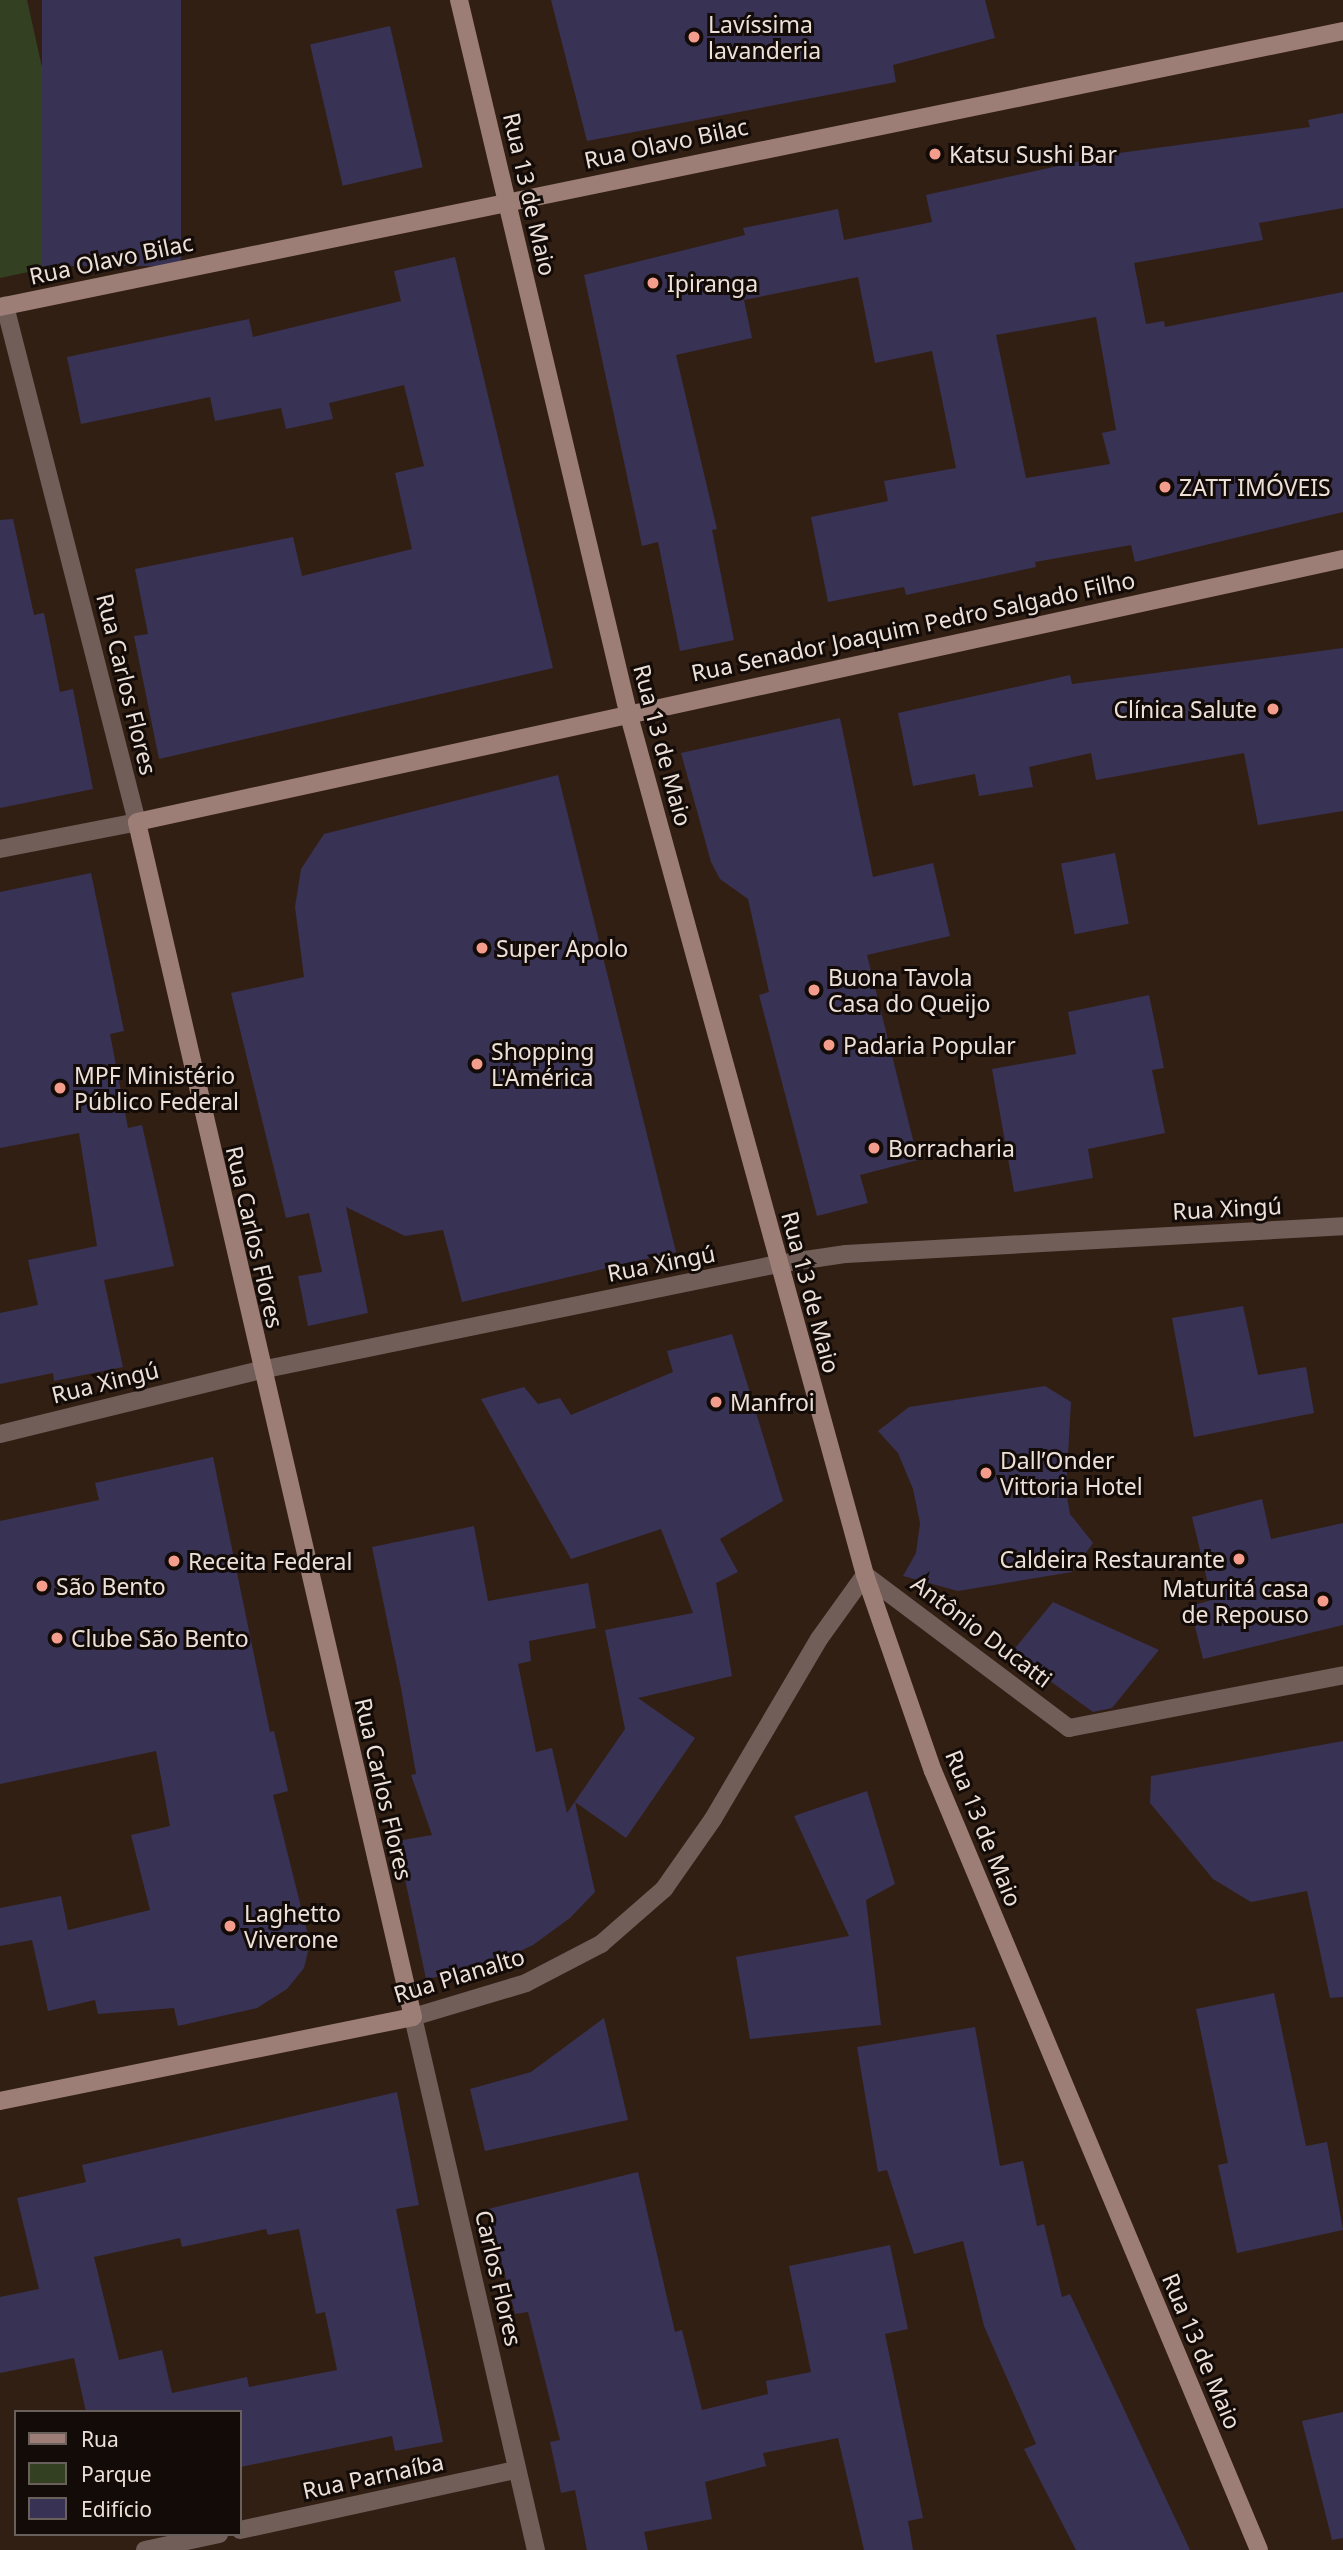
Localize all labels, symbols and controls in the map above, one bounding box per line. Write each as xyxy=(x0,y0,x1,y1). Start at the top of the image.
place label: Lavíssima lavanderia xyxy=(708,10,821,64)
marker: Lavíssima lavanderia xyxy=(686,29,702,45)
street label: Rua 13 de Maio xyxy=(498,110,562,278)
street label: Rua Olavo Bilac xyxy=(582,112,750,174)
place label: Katsu Sushi Bar xyxy=(949,140,1117,168)
marker: Katsu Sushi Bar xyxy=(927,146,943,162)
street label: Rua Olavo Bilac xyxy=(27,228,195,290)
place label: Ipiranga xyxy=(667,269,758,297)
marker: Ipiranga xyxy=(645,275,661,291)
place label: ZATT IMÓVEIS xyxy=(1179,473,1331,501)
marker: ZATT IMÓVEIS xyxy=(1157,479,1173,495)
street label: Rua Senador Joaquim Pedro Salgado Filho xyxy=(689,565,1137,687)
street label: Rua Carlos Flores xyxy=(91,590,163,778)
street label: Rua 13 de Maio xyxy=(628,661,698,829)
place label: Clínica Salute xyxy=(1114,695,1257,723)
marker: Clínica Salute xyxy=(1263,699,1283,719)
place label: Super Apolo xyxy=(496,934,628,962)
marker: Super Apolo xyxy=(474,940,490,956)
place label: Buona Tavola Casa do Queijo xyxy=(828,963,990,1017)
marker: Buona Tavola Casa do Queijo xyxy=(806,982,822,998)
place label: Padaria Popular xyxy=(843,1031,1016,1059)
place label: Shopping L'América xyxy=(491,1037,594,1091)
marker: Padaria Popular xyxy=(821,1037,837,1053)
marker: Shopping L'América xyxy=(469,1056,485,1072)
place label: MPF Ministério Público Federal xyxy=(74,1061,239,1115)
marker: MPF Ministério Público Federal xyxy=(52,1080,68,1096)
place label: Borracharia xyxy=(888,1134,1015,1162)
marker: Borracharia xyxy=(866,1140,882,1156)
street label: Rua Carlos Flores xyxy=(221,1143,289,1331)
street label: Rua Xingú xyxy=(1172,1191,1282,1225)
street label: Rua 13 de Maio xyxy=(776,1208,846,1376)
street label: Rua Xingú xyxy=(605,1239,717,1287)
street label: Rua Xingú xyxy=(49,1355,161,1409)
place label: Manfroi xyxy=(730,1388,815,1416)
marker: Manfroi xyxy=(708,1394,724,1410)
place label: Dall’Onder Vittoria Hotel xyxy=(1000,1446,1143,1500)
marker: Dall’Onder Vittoria Hotel xyxy=(978,1465,994,1481)
place label: Caldeira Restaurante xyxy=(1000,1545,1225,1573)
place label: Receita Federal xyxy=(188,1547,352,1575)
marker: Caldeira Restaurante xyxy=(1231,1551,1247,1567)
marker: Receita Federal xyxy=(166,1553,182,1569)
street label: Antônio Ducatti xyxy=(906,1569,1058,1693)
place label: São Bento xyxy=(56,1572,166,1600)
place label: Maturitá casa de Repouso xyxy=(1162,1574,1309,1628)
marker: São Bento xyxy=(34,1578,50,1594)
marker: Maturitá casa de Repouso xyxy=(1315,1593,1331,1609)
place label: Clube São Bento xyxy=(71,1624,249,1652)
marker: Clube São Bento xyxy=(49,1630,65,1646)
street label: Rua Carlos Flores xyxy=(350,1695,418,1883)
street label: Rua 13 de Maio xyxy=(940,1746,1028,1910)
place label: Laghetto Viverone xyxy=(244,1899,341,1953)
marker: Laghetto Viverone xyxy=(222,1918,238,1934)
street label: Rua Planalto xyxy=(390,1942,528,2008)
street label: Carlos Flores xyxy=(470,2207,528,2349)
street label: Rua 13 de Maio xyxy=(1157,2269,1247,2433)
legend xyxy=(14,2410,242,2536)
text: Rua xyxy=(81,2425,119,2453)
street label: Rua Parnaíba xyxy=(300,2448,446,2504)
text: Parque xyxy=(81,2460,151,2488)
text: Edifício xyxy=(81,2495,152,2523)

